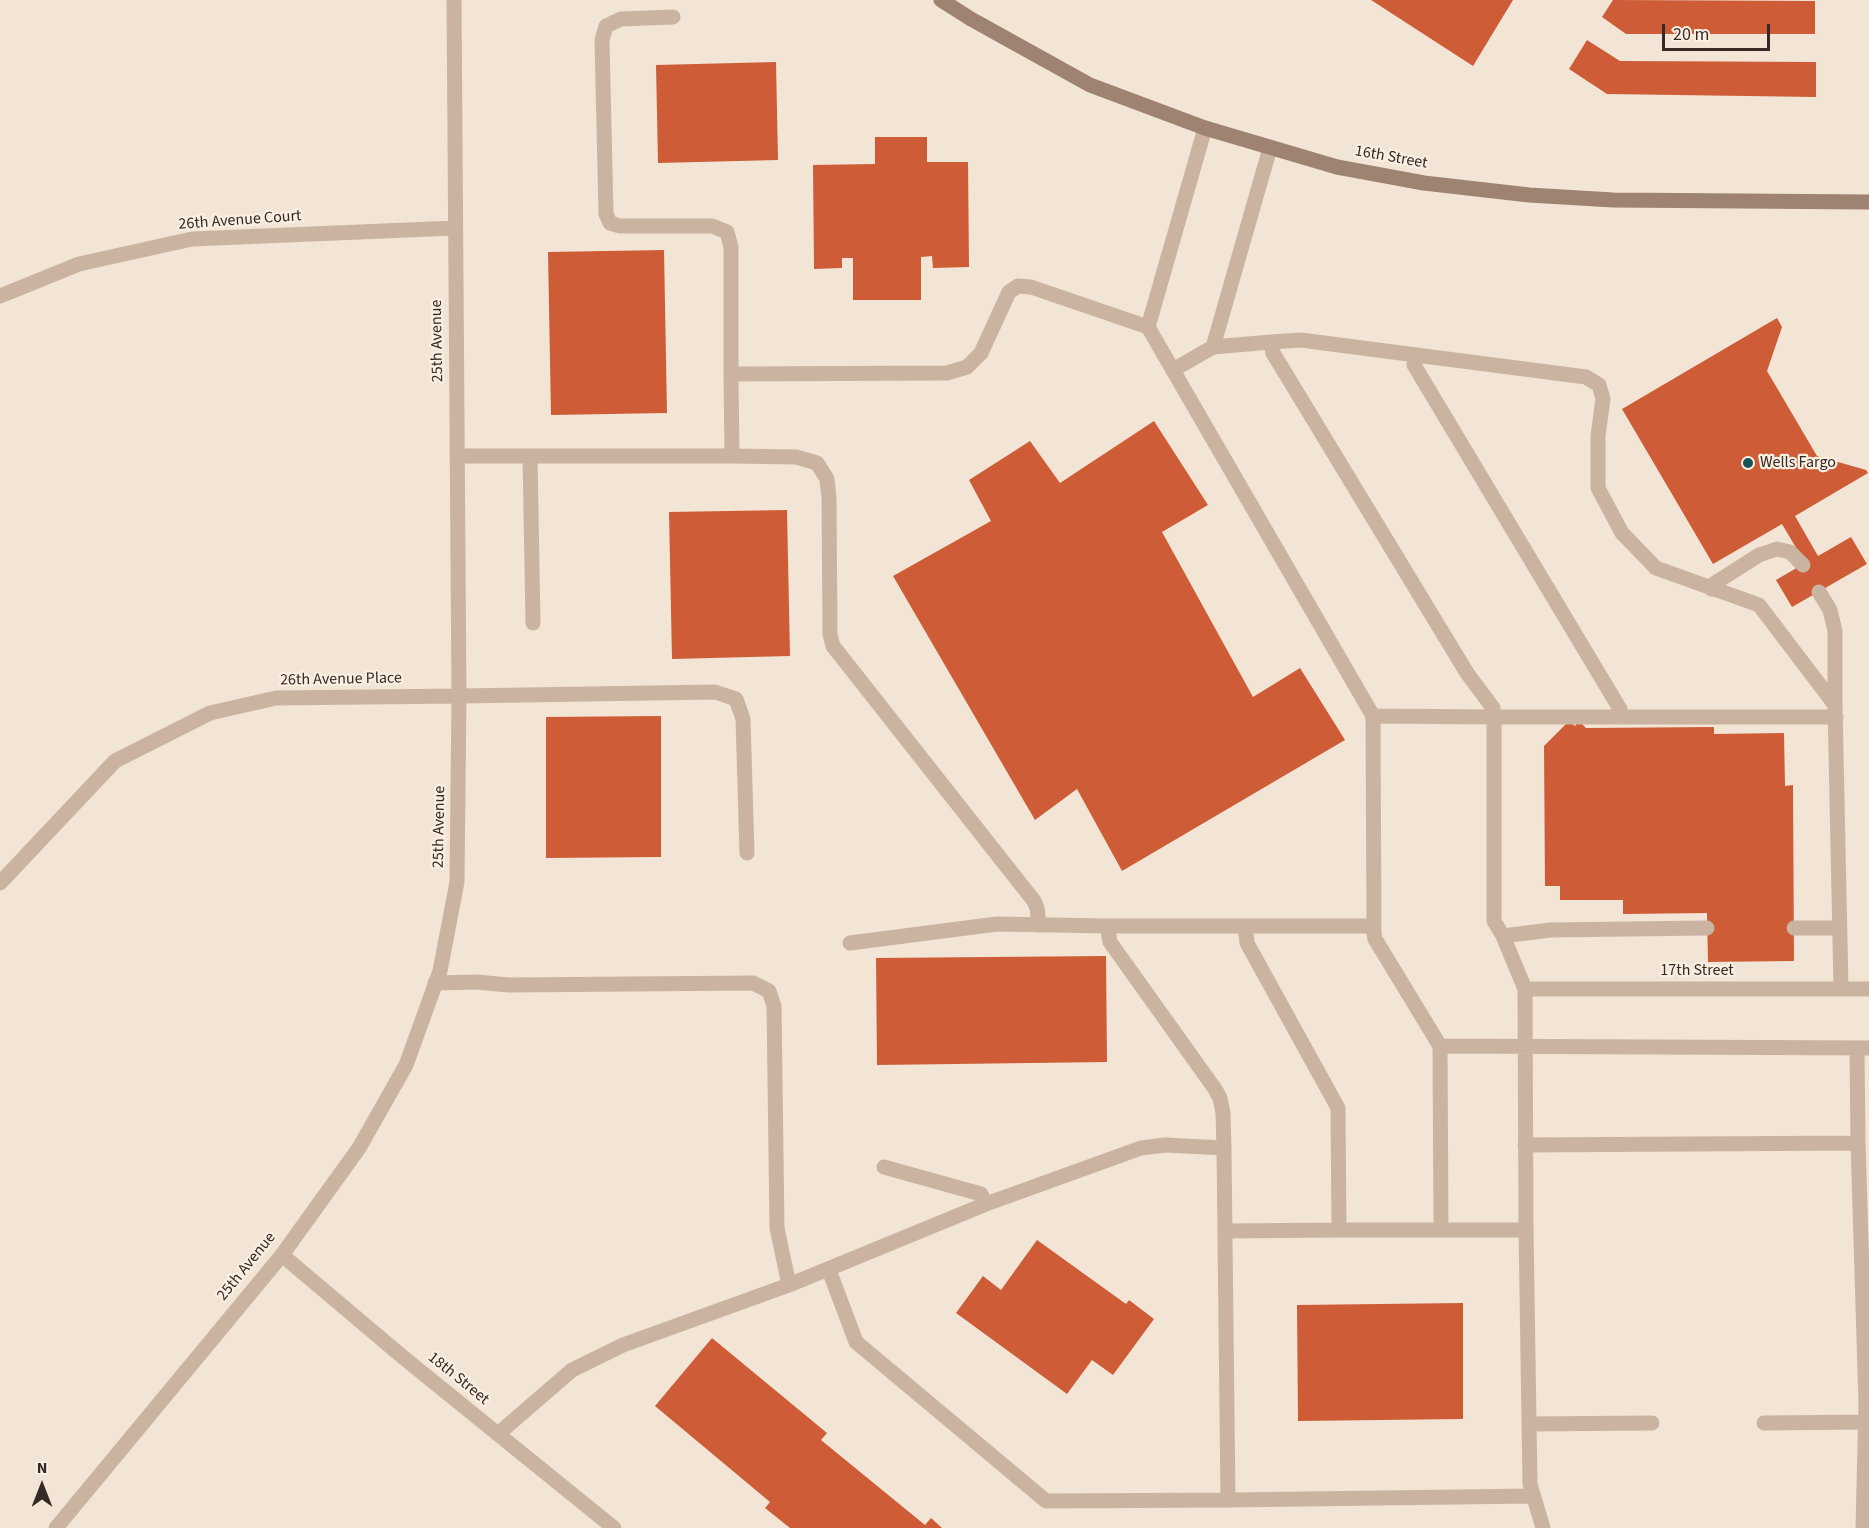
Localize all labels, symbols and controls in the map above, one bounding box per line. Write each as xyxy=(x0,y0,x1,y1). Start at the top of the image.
scale bar xyxy=(1665,12,1773,50)
text: 20 m xyxy=(1673,22,1709,47)
street label: 16th Street xyxy=(1353,142,1429,174)
street label: 26th Avenue Court xyxy=(178,207,302,235)
street label: 25th Avenue xyxy=(428,300,448,382)
place label: Wells Fargo xyxy=(1760,453,1836,473)
marker: Wells Fargo xyxy=(1741,456,1755,470)
street label: 26th Avenue Place xyxy=(280,669,402,691)
street label: 25th Avenue xyxy=(430,786,450,868)
street label: 17th Street xyxy=(1660,961,1734,981)
street label: 25th Avenue xyxy=(214,1229,280,1305)
street label: 18th Street xyxy=(423,1348,493,1410)
north arrow xyxy=(12,1456,72,1516)
text: N xyxy=(37,1457,47,1479)

